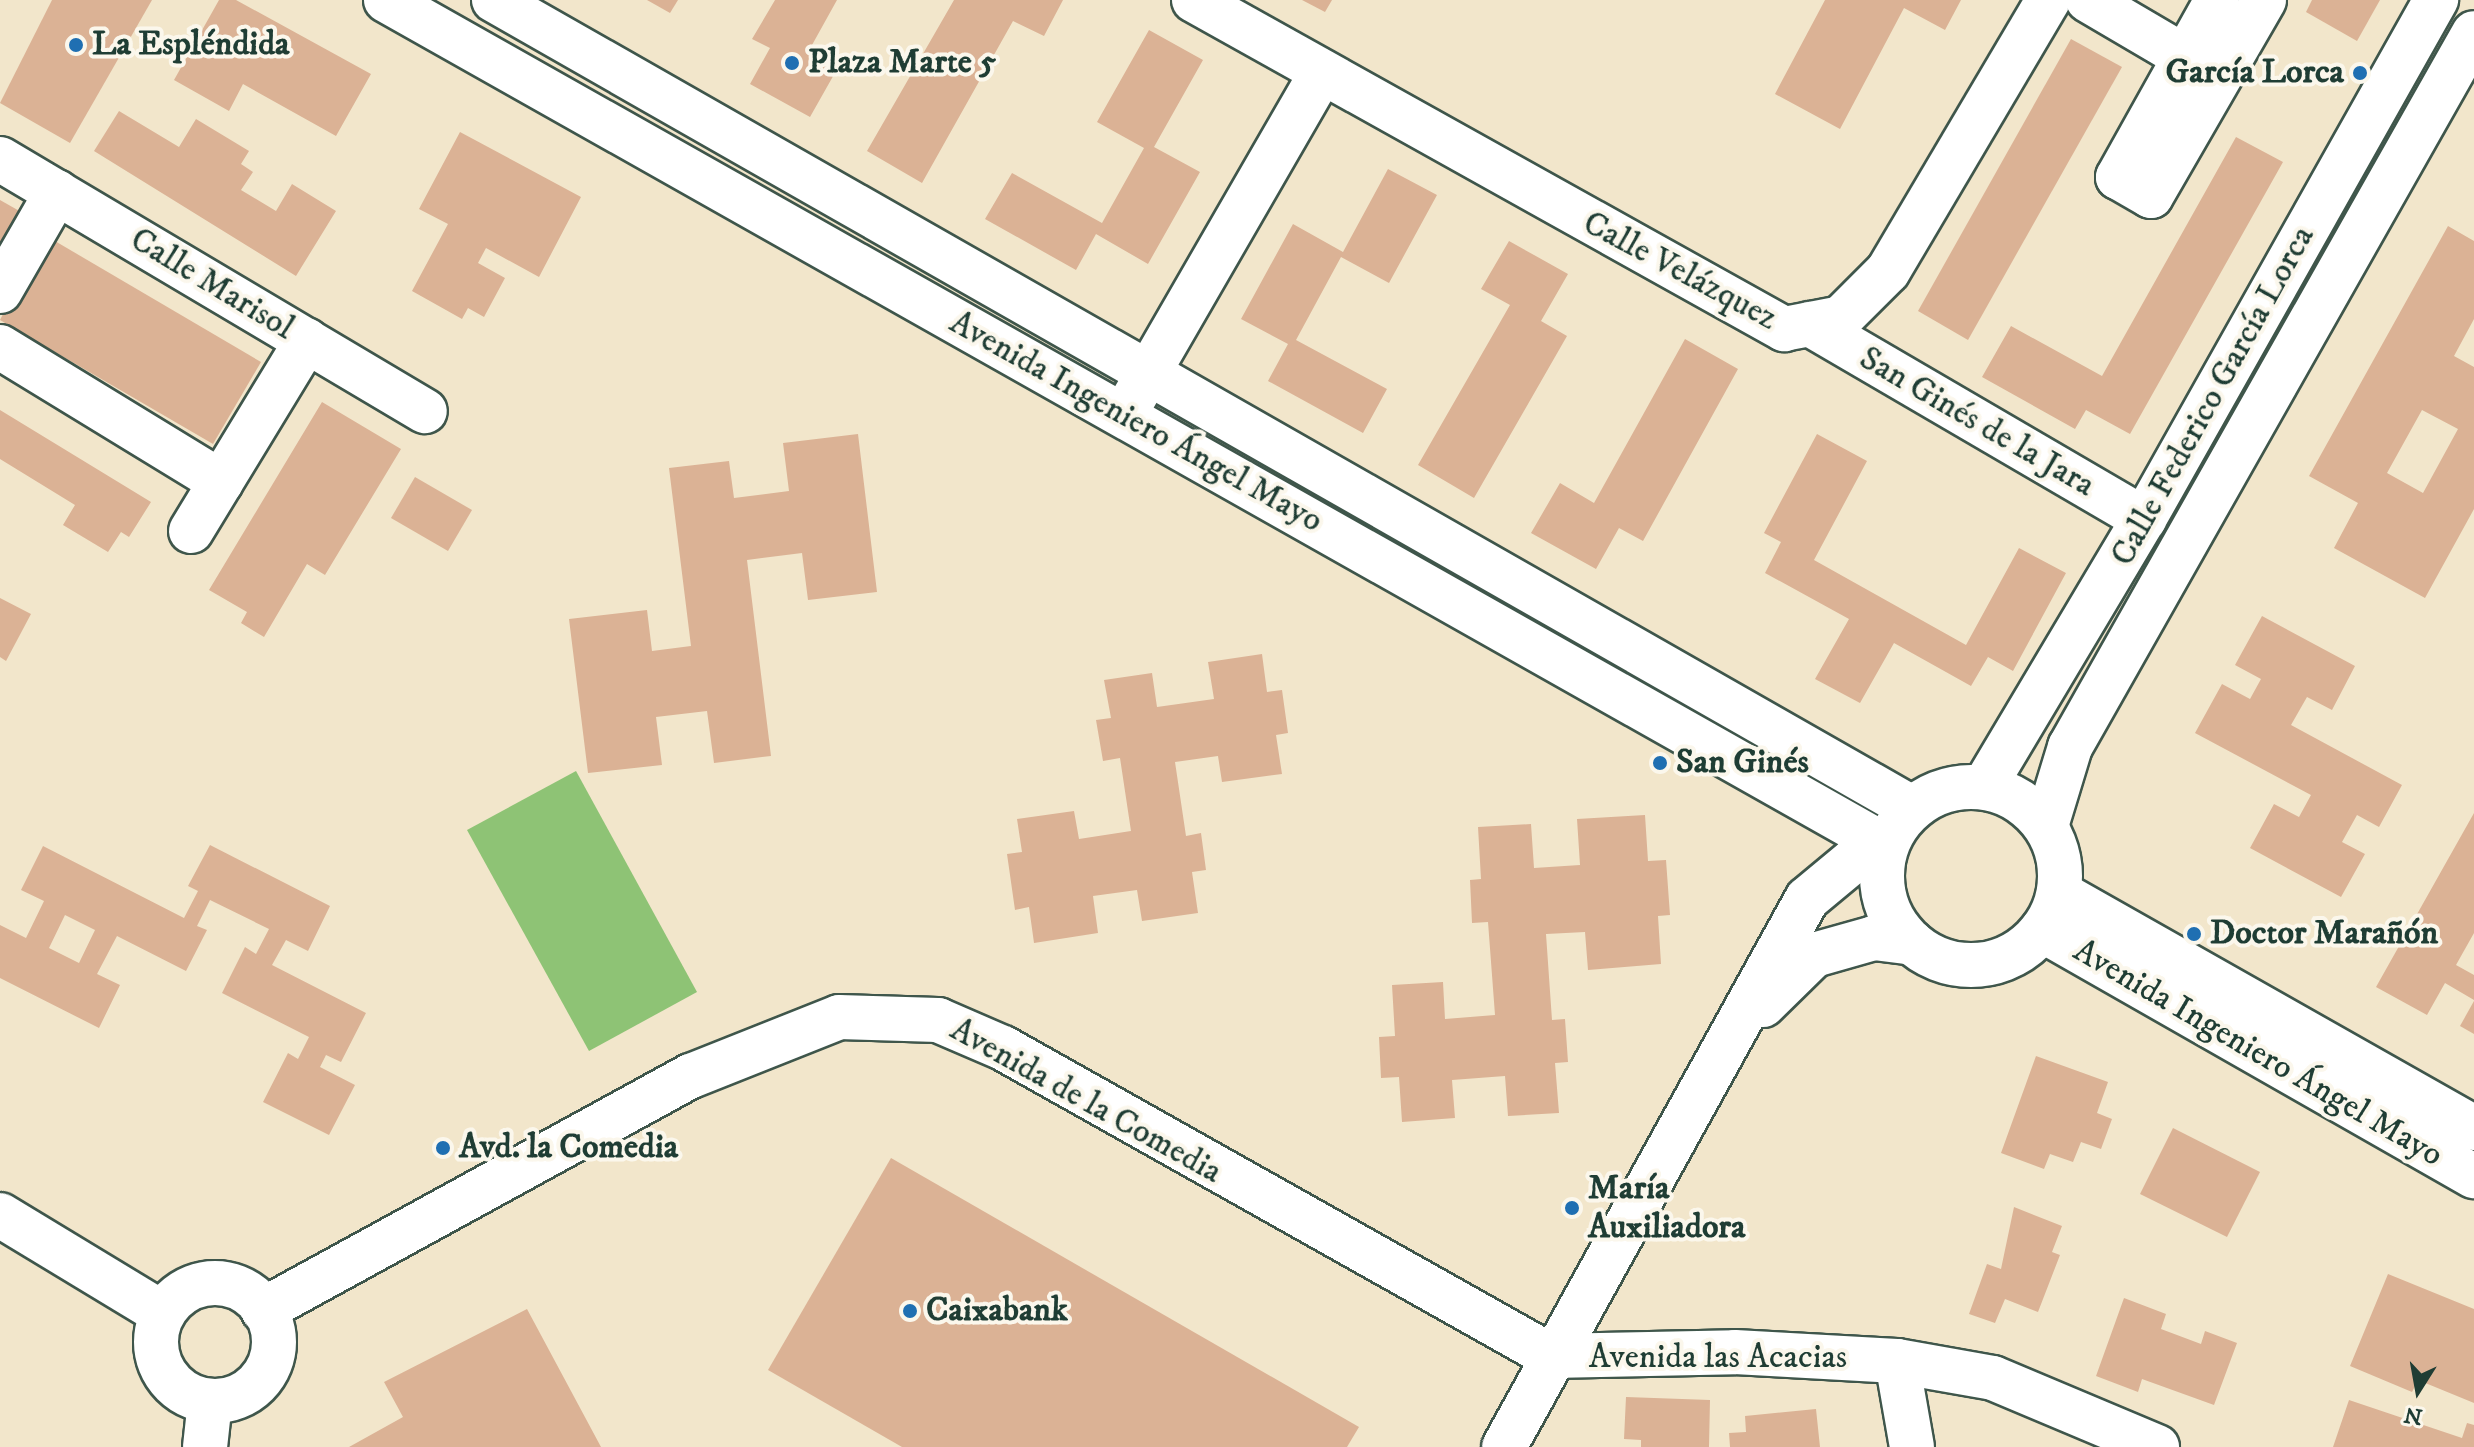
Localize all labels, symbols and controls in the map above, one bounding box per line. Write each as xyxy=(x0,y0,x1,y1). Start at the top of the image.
place label: La Espléndida xyxy=(92,25,290,65)
marker: La Espléndida xyxy=(67,36,85,54)
place label: Plaza Marte 5 xyxy=(808,43,996,83)
place label: García Lorca xyxy=(2166,53,2344,93)
marker: Plaza Marte 5 xyxy=(783,54,801,72)
marker: García Lorca xyxy=(2351,64,2369,82)
street label: Calle Velázquez xyxy=(1576,203,1784,339)
street label: Calle Marisol xyxy=(123,219,301,349)
street label: Calle Federico García Lorca xyxy=(2103,219,2323,573)
street label: Avenida Ingeniero Ángel Mayo xyxy=(942,302,1330,542)
street label: San Ginés de la Jara xyxy=(1852,338,2102,506)
place label: San Ginés xyxy=(1676,743,1809,783)
marker: San Ginés xyxy=(1651,754,1669,772)
place label: Doctor Marañón xyxy=(2210,914,2438,954)
marker: Doctor Marañón xyxy=(2185,925,2203,943)
street label: Avenida Ingeniero Ángel Mayo xyxy=(2066,930,2450,1176)
street label: Avenida de la Comedia xyxy=(943,1009,1229,1193)
place label: Avd. la Comedia xyxy=(459,1128,678,1168)
marker: Avd. la Comedia xyxy=(434,1139,452,1157)
place label: María Auxiliadora xyxy=(1588,1168,1745,1248)
marker: María Auxiliadora xyxy=(1563,1199,1581,1217)
place label: Caixabank xyxy=(926,1291,1068,1331)
marker: Caixabank xyxy=(901,1302,919,1320)
street label: Avenida las Acacias xyxy=(1589,1338,1847,1378)
north arrow xyxy=(2378,1351,2458,1431)
text: N xyxy=(2402,1400,2425,1430)

